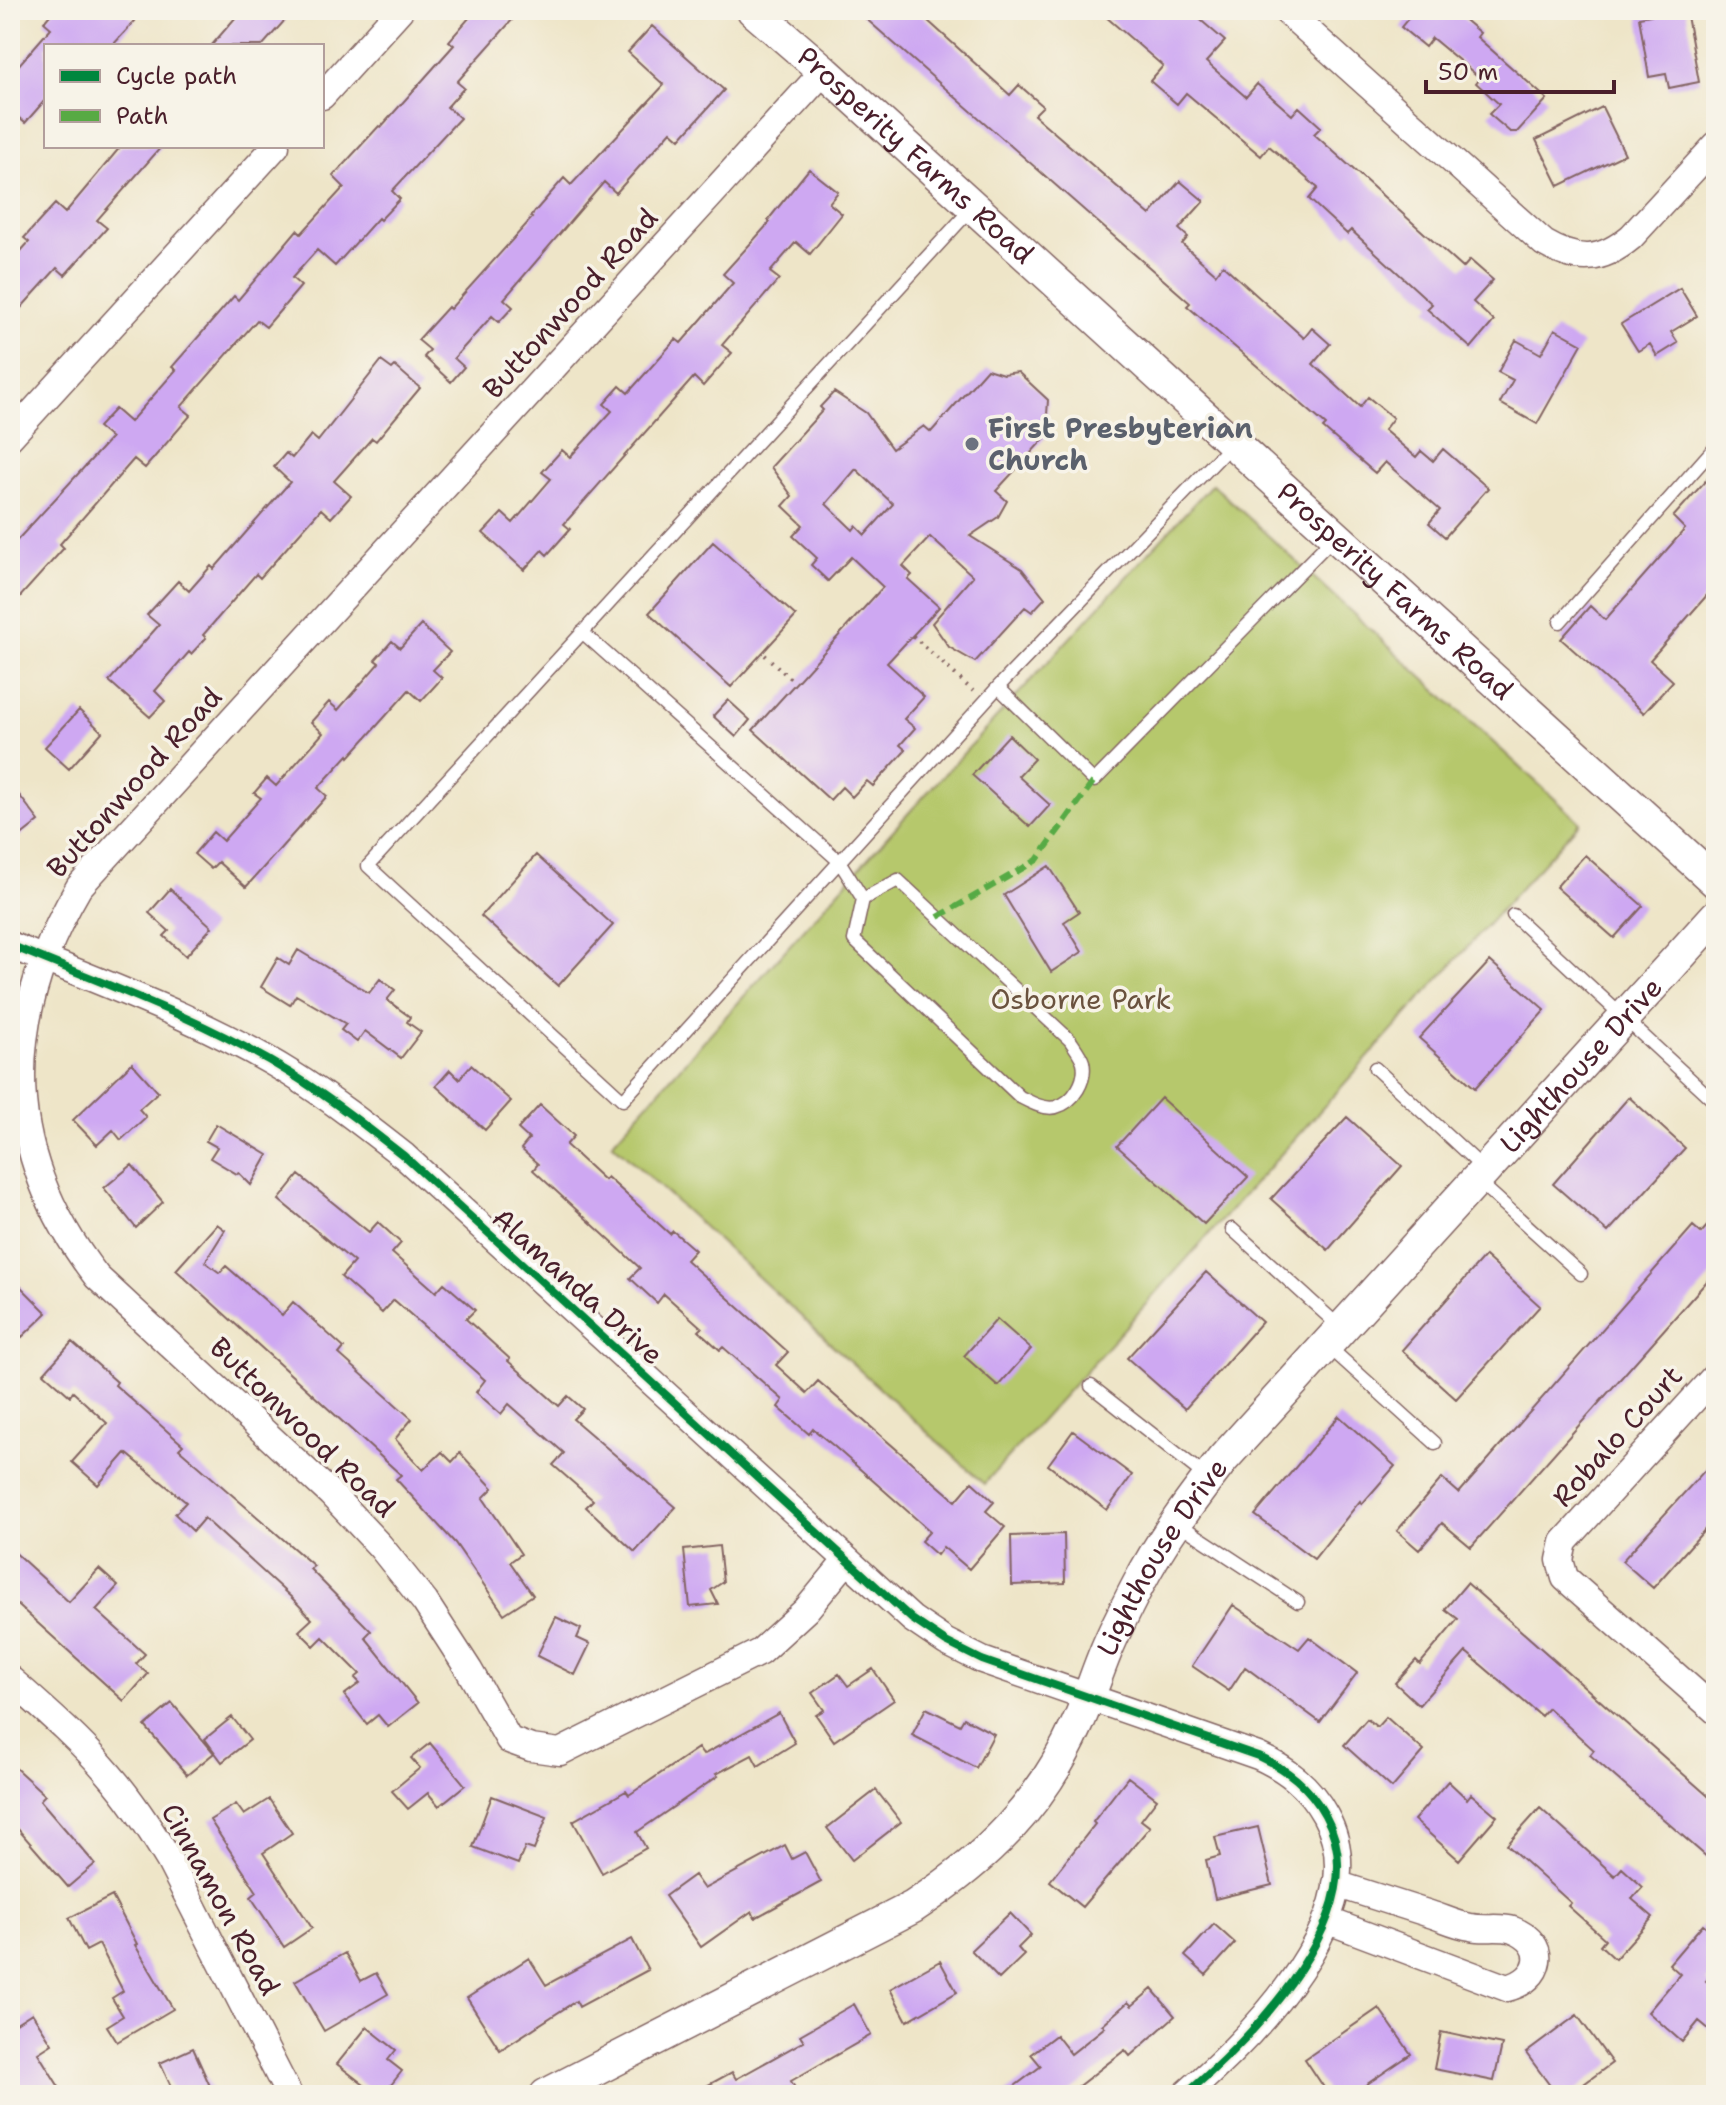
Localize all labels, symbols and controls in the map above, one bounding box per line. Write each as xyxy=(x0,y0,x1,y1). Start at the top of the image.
street label: Prosperity Farms Road xyxy=(789,37,1043,272)
legend xyxy=(44,44,324,148)
scale bar xyxy=(1426,44,1614,94)
text: 50 m xyxy=(1438,56,1498,88)
text: Cycle path xyxy=(116,60,237,92)
text: Path xyxy=(116,100,168,132)
street label: Buttonwood Road xyxy=(474,199,666,407)
place label: First Presbyterian Church xyxy=(988,409,1253,479)
marker: First Presbyterian Church xyxy=(963,435,981,453)
street label: Prosperity Farms Road xyxy=(1269,473,1522,708)
street label: Buttonwood Road xyxy=(38,678,230,886)
street label: Lighthouse Drive xyxy=(1491,969,1670,1161)
park label: Osborne Park xyxy=(990,980,1172,1018)
street label: Alamanda Drive xyxy=(484,1199,672,1373)
street label: Buttonwood Road xyxy=(202,1328,404,1526)
street label: Robalo Court xyxy=(1543,1357,1691,1515)
street label: Lighthouse Drive xyxy=(1087,1450,1236,1661)
street label: Cinnamon Road xyxy=(153,1796,289,2002)

